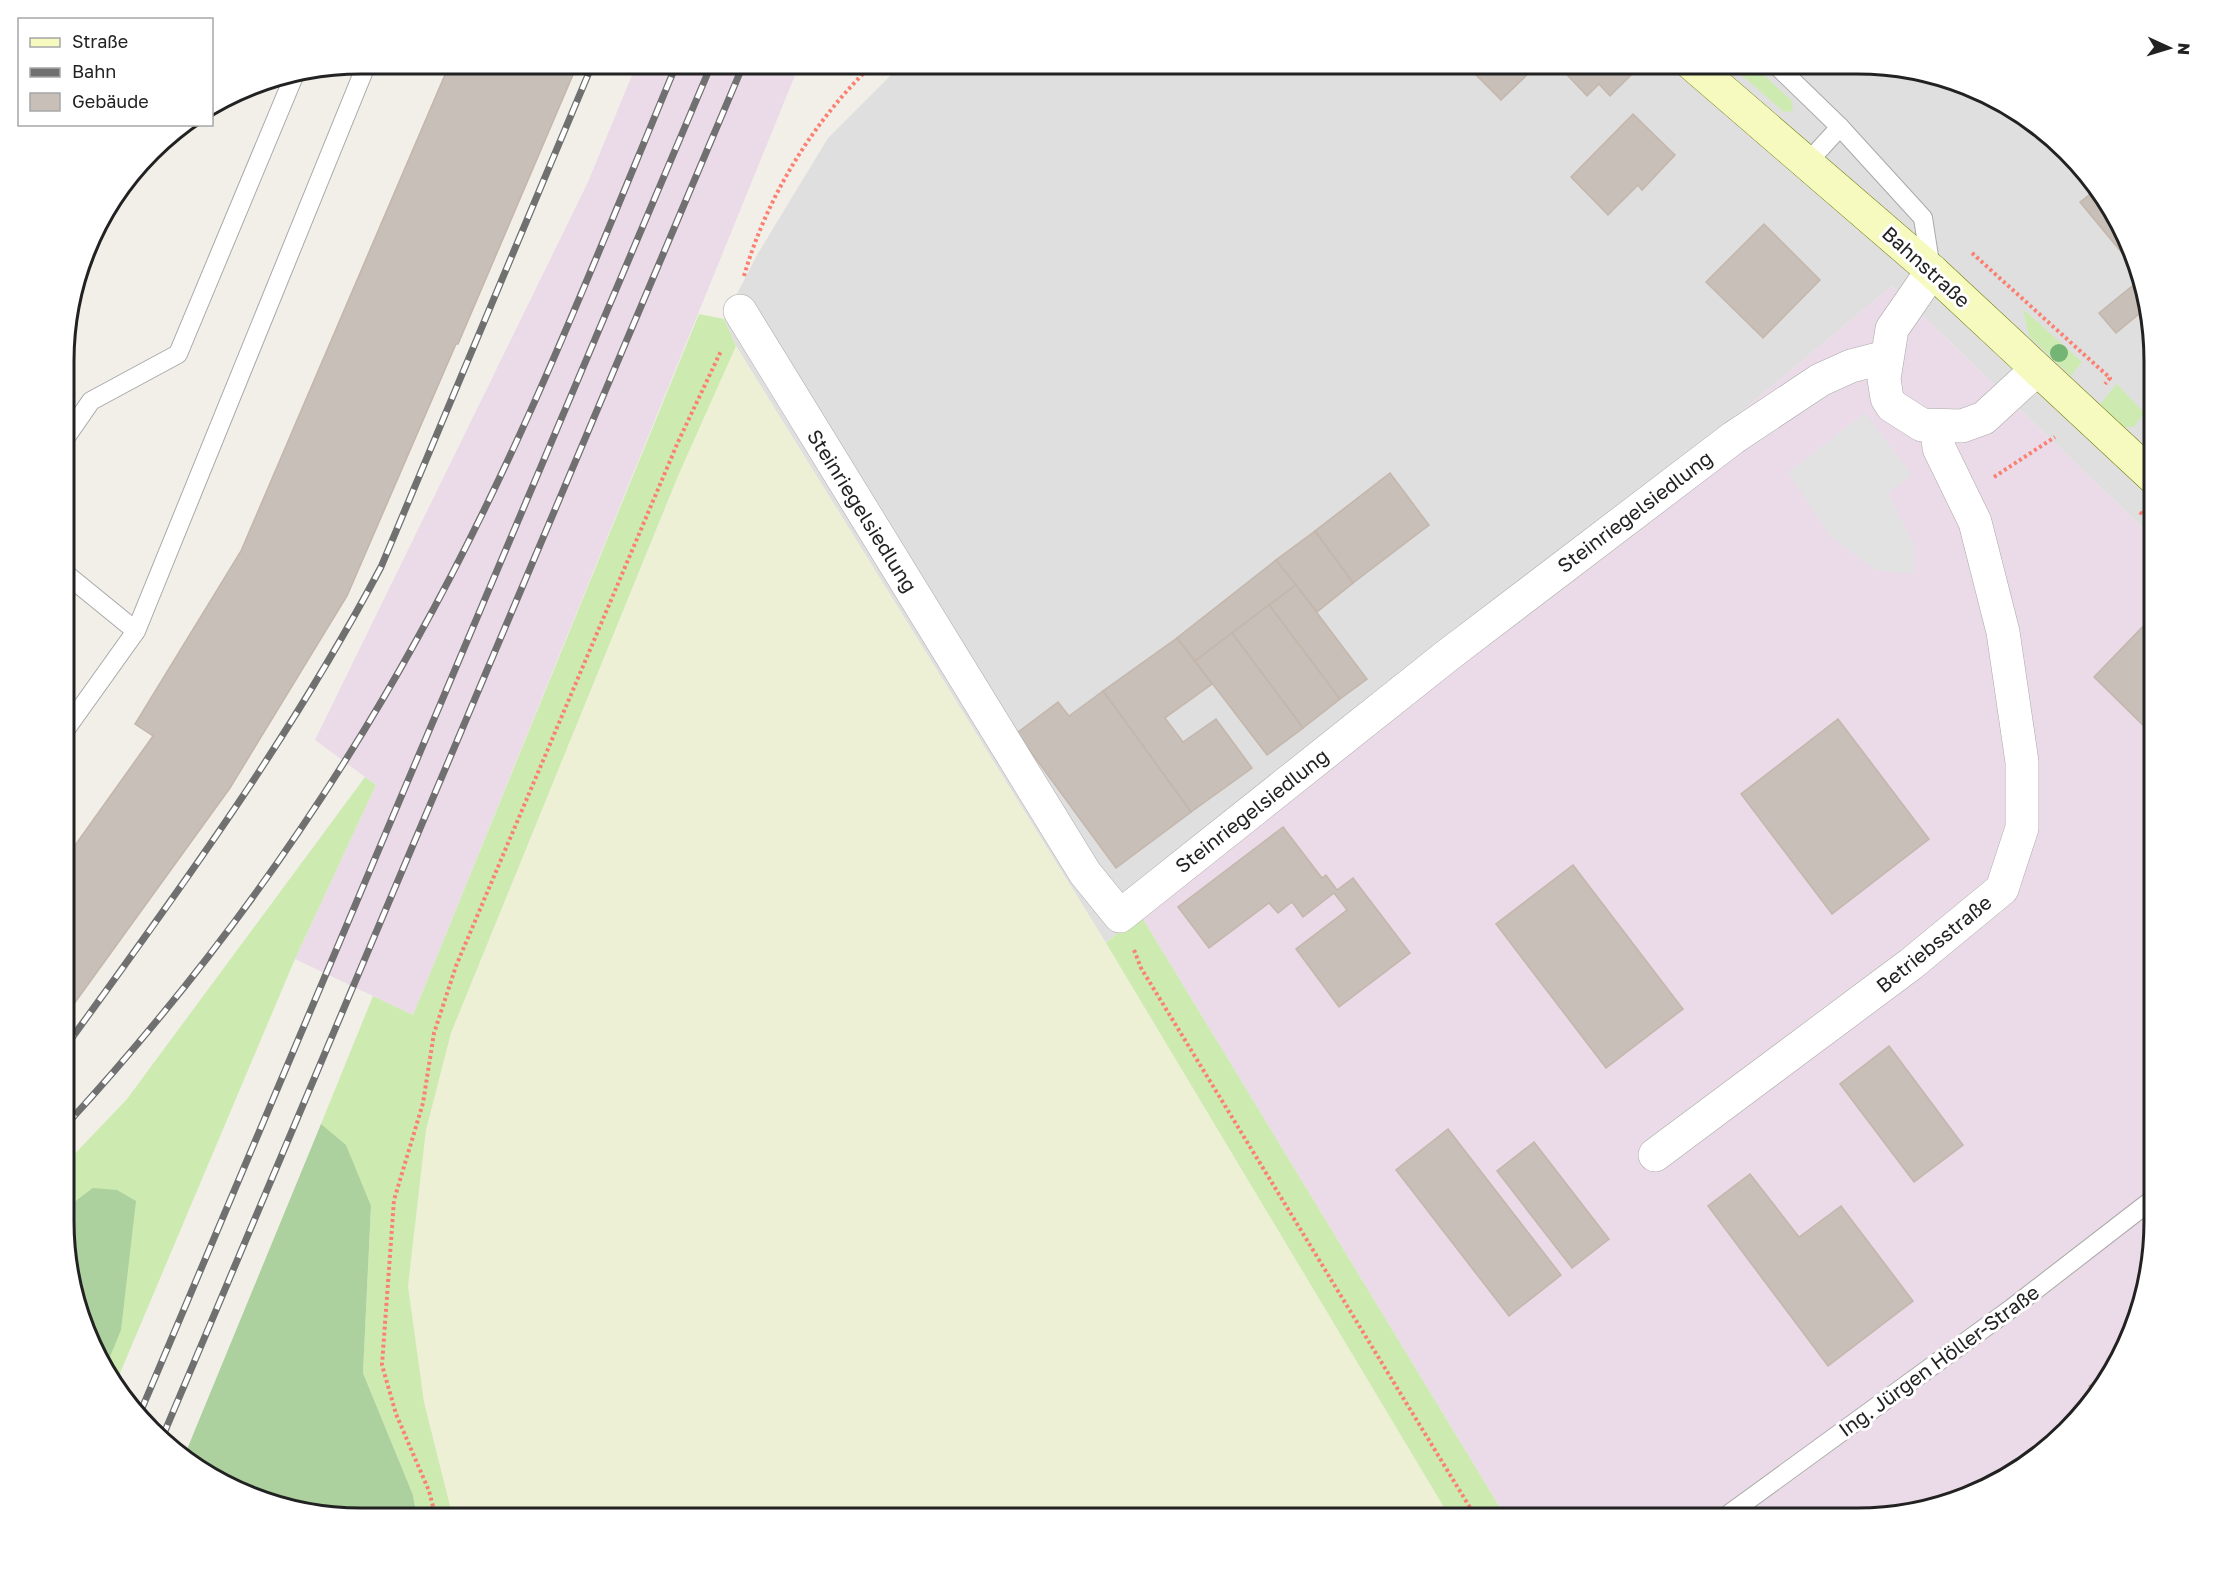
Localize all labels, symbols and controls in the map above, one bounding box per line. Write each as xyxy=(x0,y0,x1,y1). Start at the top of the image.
legend xyxy=(18,18,213,126)
north arrow xyxy=(2139,18,2199,78)
text: Straße xyxy=(72,30,128,52)
text: N xyxy=(2174,42,2194,56)
text: Bahn xyxy=(72,60,116,82)
text: Gebäude xyxy=(72,90,149,112)
street label: Bahnstraße xyxy=(1878,221,1976,312)
street label: Steinriegelsiedlung xyxy=(803,425,923,596)
street label: Steinriegelsiedlung xyxy=(1552,445,1717,577)
street label: Steinriegelsiedlung xyxy=(1170,743,1333,877)
street label: Betriebsstraße xyxy=(1871,889,1996,997)
street label: Ing. Jürgen Höller-Straße xyxy=(1833,1279,2043,1441)

